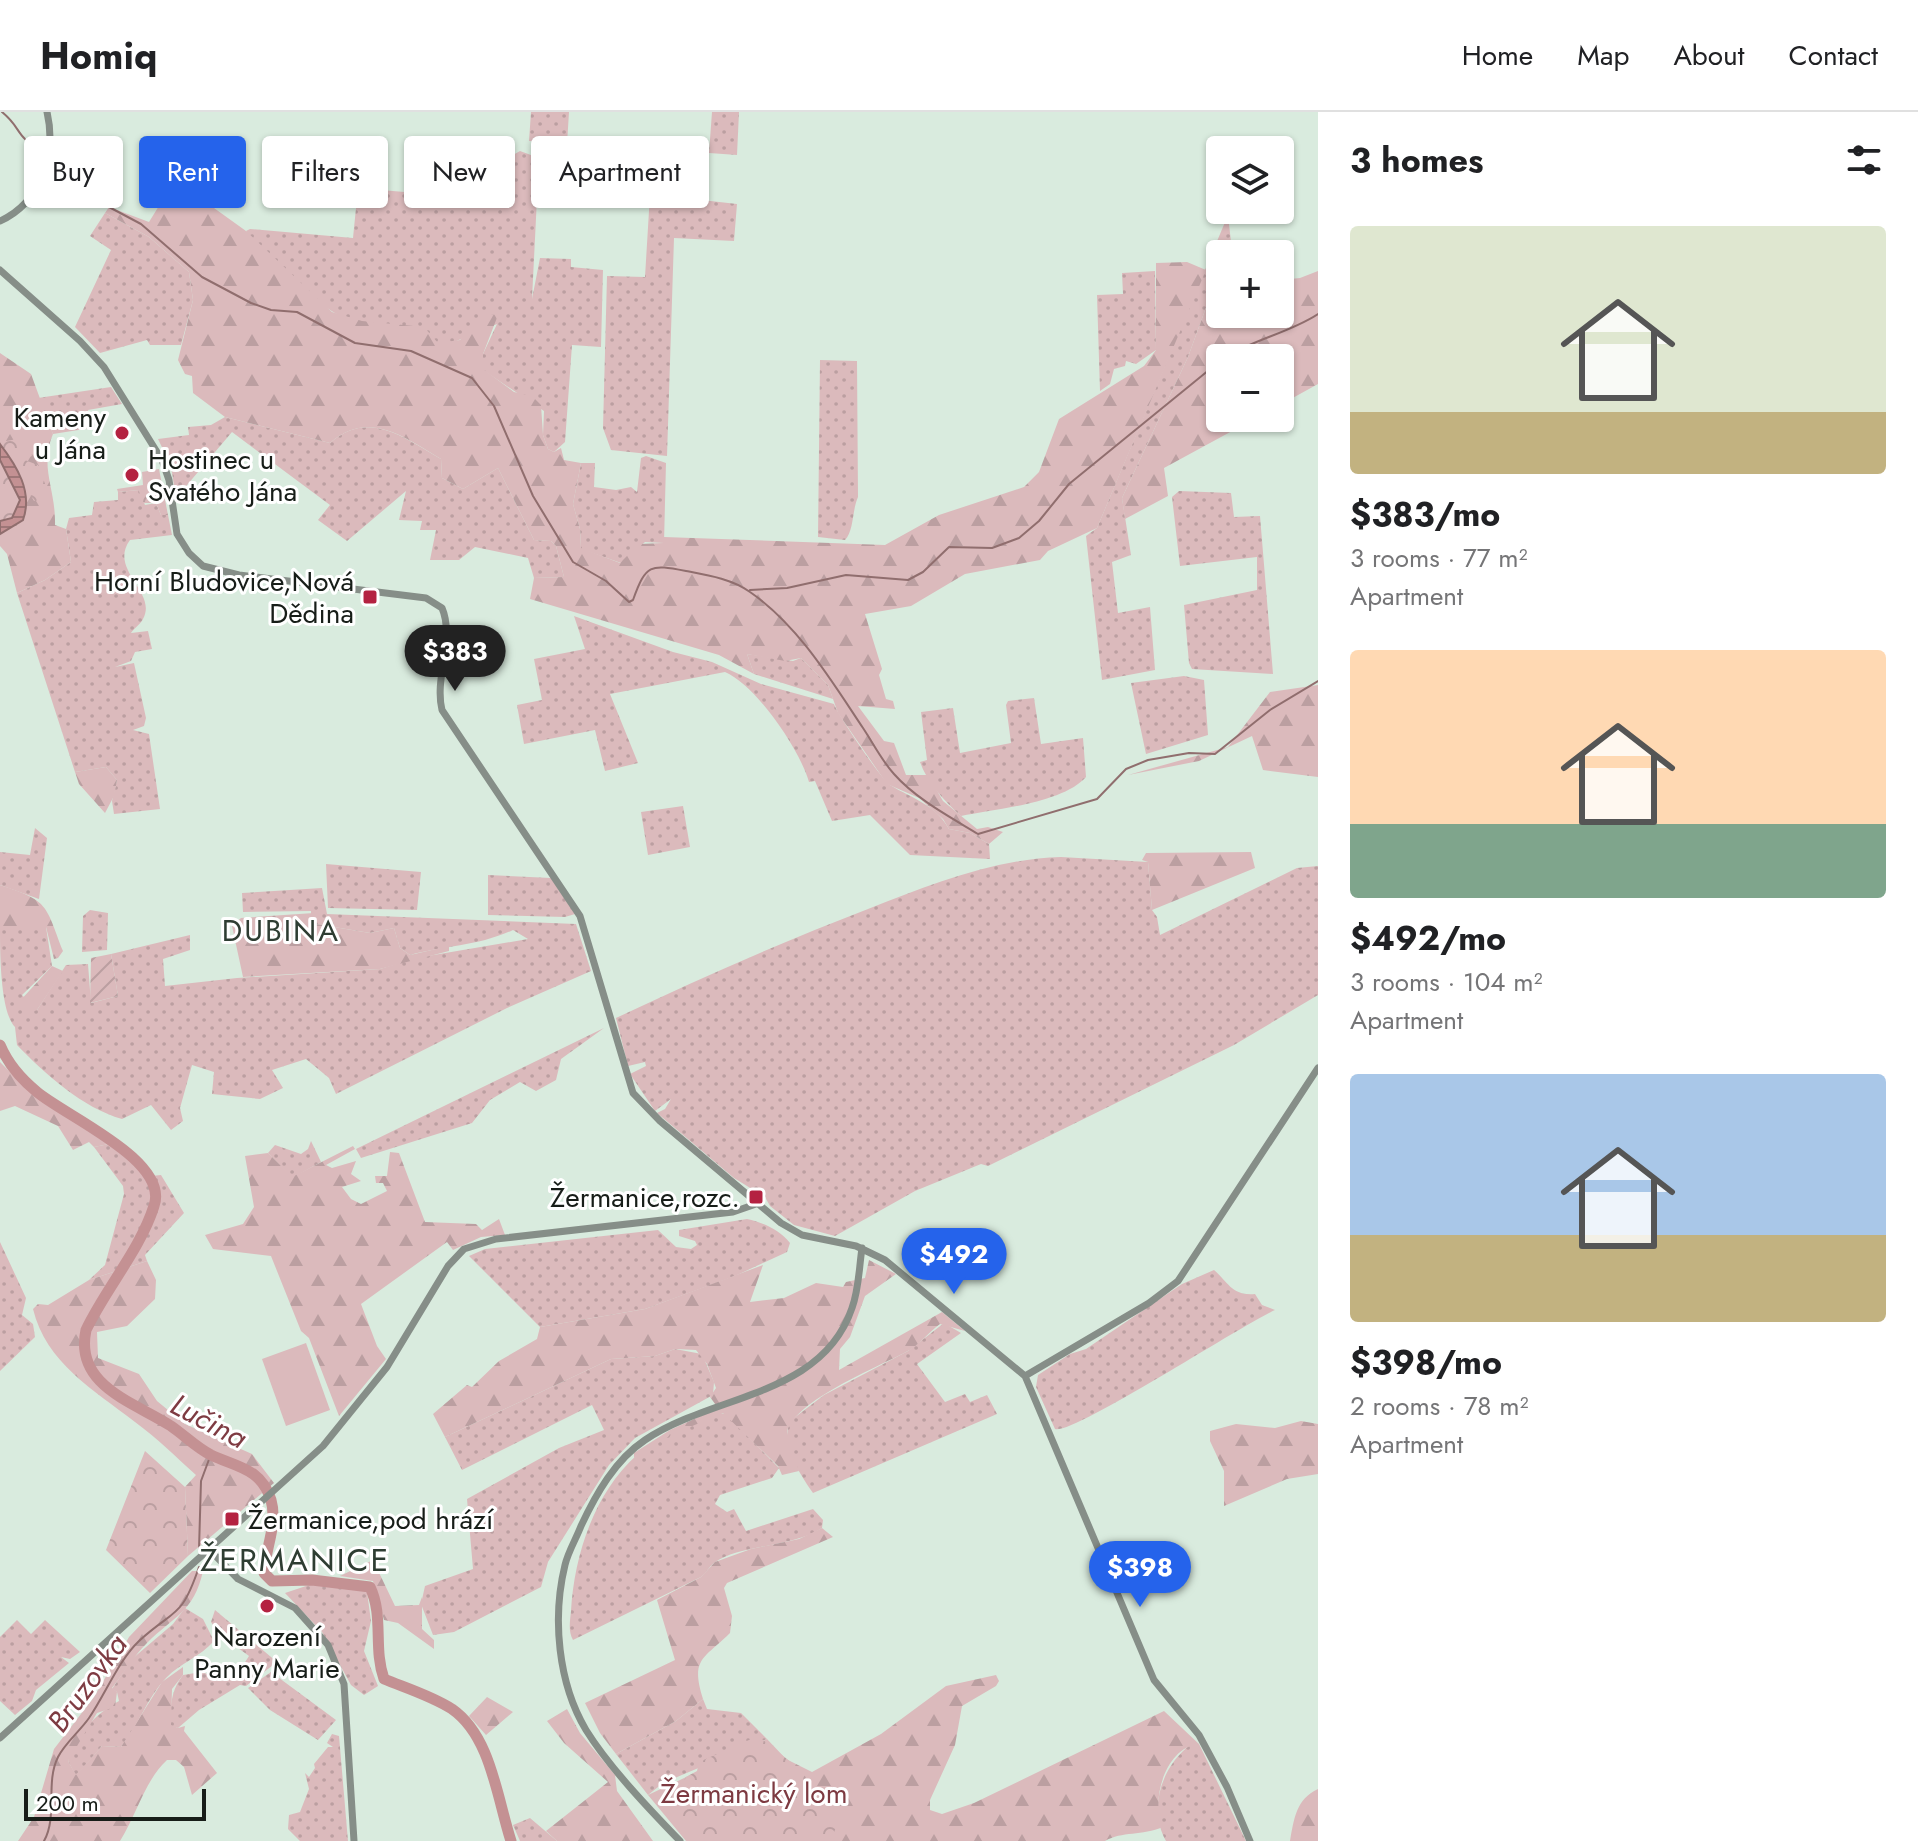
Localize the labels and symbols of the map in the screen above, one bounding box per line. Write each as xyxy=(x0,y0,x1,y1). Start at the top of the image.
place label: Kameny u Jána xyxy=(14,397,107,470)
marker: Kameny u Jána xyxy=(113,424,131,442)
place label: Hostinec u Svatého Jána xyxy=(148,439,297,512)
marker: Hostinec u Svatého Jána xyxy=(123,466,141,484)
place label: Horní Bludovice,Nová Dědina xyxy=(94,561,354,634)
marker: Horní Bludovice,Nová Dědina xyxy=(361,588,379,606)
pin: $383 xyxy=(408,625,502,693)
district label: DUBINA xyxy=(222,909,340,952)
place label: Žermanice,rozc. xyxy=(550,1177,740,1218)
marker: Žermanice,rozc. xyxy=(747,1188,765,1206)
pin: $492 xyxy=(907,1228,1001,1296)
water label: Lučina xyxy=(163,1383,255,1459)
place label: Žermanice,pod hrází xyxy=(248,1499,495,1540)
marker: Žermanice,pod hrází xyxy=(223,1510,241,1528)
district label: ŽERMANICE xyxy=(200,1537,390,1583)
pin: $398 xyxy=(1093,1541,1187,1609)
marker: Narození Panny Marie xyxy=(258,1597,276,1615)
place label: Narození Panny Marie xyxy=(194,1616,340,1689)
water label: Bruzovka xyxy=(37,1625,138,1741)
park label: Žermanický lom xyxy=(661,1773,848,1814)
scale bar xyxy=(24,1785,206,1821)

